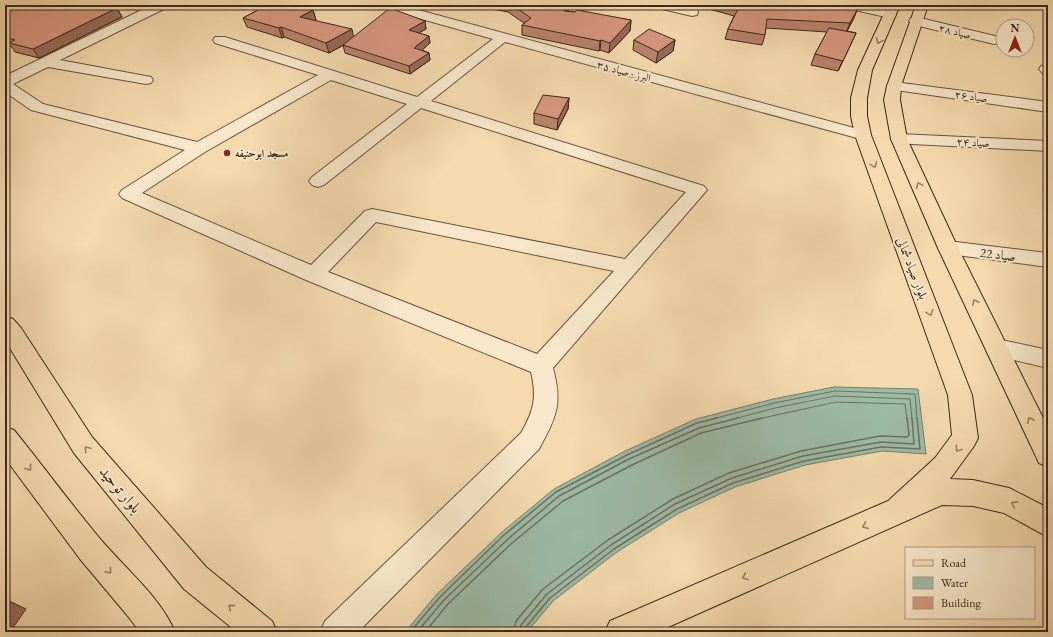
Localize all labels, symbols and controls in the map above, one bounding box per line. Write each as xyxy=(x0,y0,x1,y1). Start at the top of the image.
north arrow xyxy=(995,18,1035,58)
street label: صیاد ۲۸ xyxy=(937,20,973,42)
text: N xyxy=(1011,21,1020,35)
one-way arrow xyxy=(876,38,884,45)
street label: البرز - صیاد ۳۵ xyxy=(596,57,652,85)
street label: صیاد ۲۶ xyxy=(954,87,989,105)
street label: صیاد ۲۴ xyxy=(956,134,990,150)
place label: مسجد ابوحنیفه xyxy=(235,146,288,160)
marker: مسجد ابوحنیفه xyxy=(222,148,232,158)
one-way arrow xyxy=(870,161,878,168)
one-way arrow xyxy=(916,181,924,188)
street label: بلوار صیاد شمالی xyxy=(893,235,932,302)
street label: صیاد 22 xyxy=(979,244,1017,265)
one-way arrow xyxy=(972,299,980,307)
one-way arrow xyxy=(925,309,933,316)
one-way arrow xyxy=(1027,417,1035,424)
one-way arrow xyxy=(956,444,963,451)
one-way arrow xyxy=(85,446,92,454)
street label: بلوار توحید xyxy=(95,461,147,517)
one-way arrow xyxy=(24,464,31,471)
one-way arrow xyxy=(1011,502,1018,509)
one-way arrow xyxy=(861,521,868,529)
legend xyxy=(905,547,1035,619)
text: Road xyxy=(941,555,967,571)
one-way arrow xyxy=(104,566,111,574)
one-way arrow xyxy=(742,573,749,581)
text: Water xyxy=(941,575,968,591)
text: Building xyxy=(941,595,982,611)
one-way arrow xyxy=(228,605,235,612)

